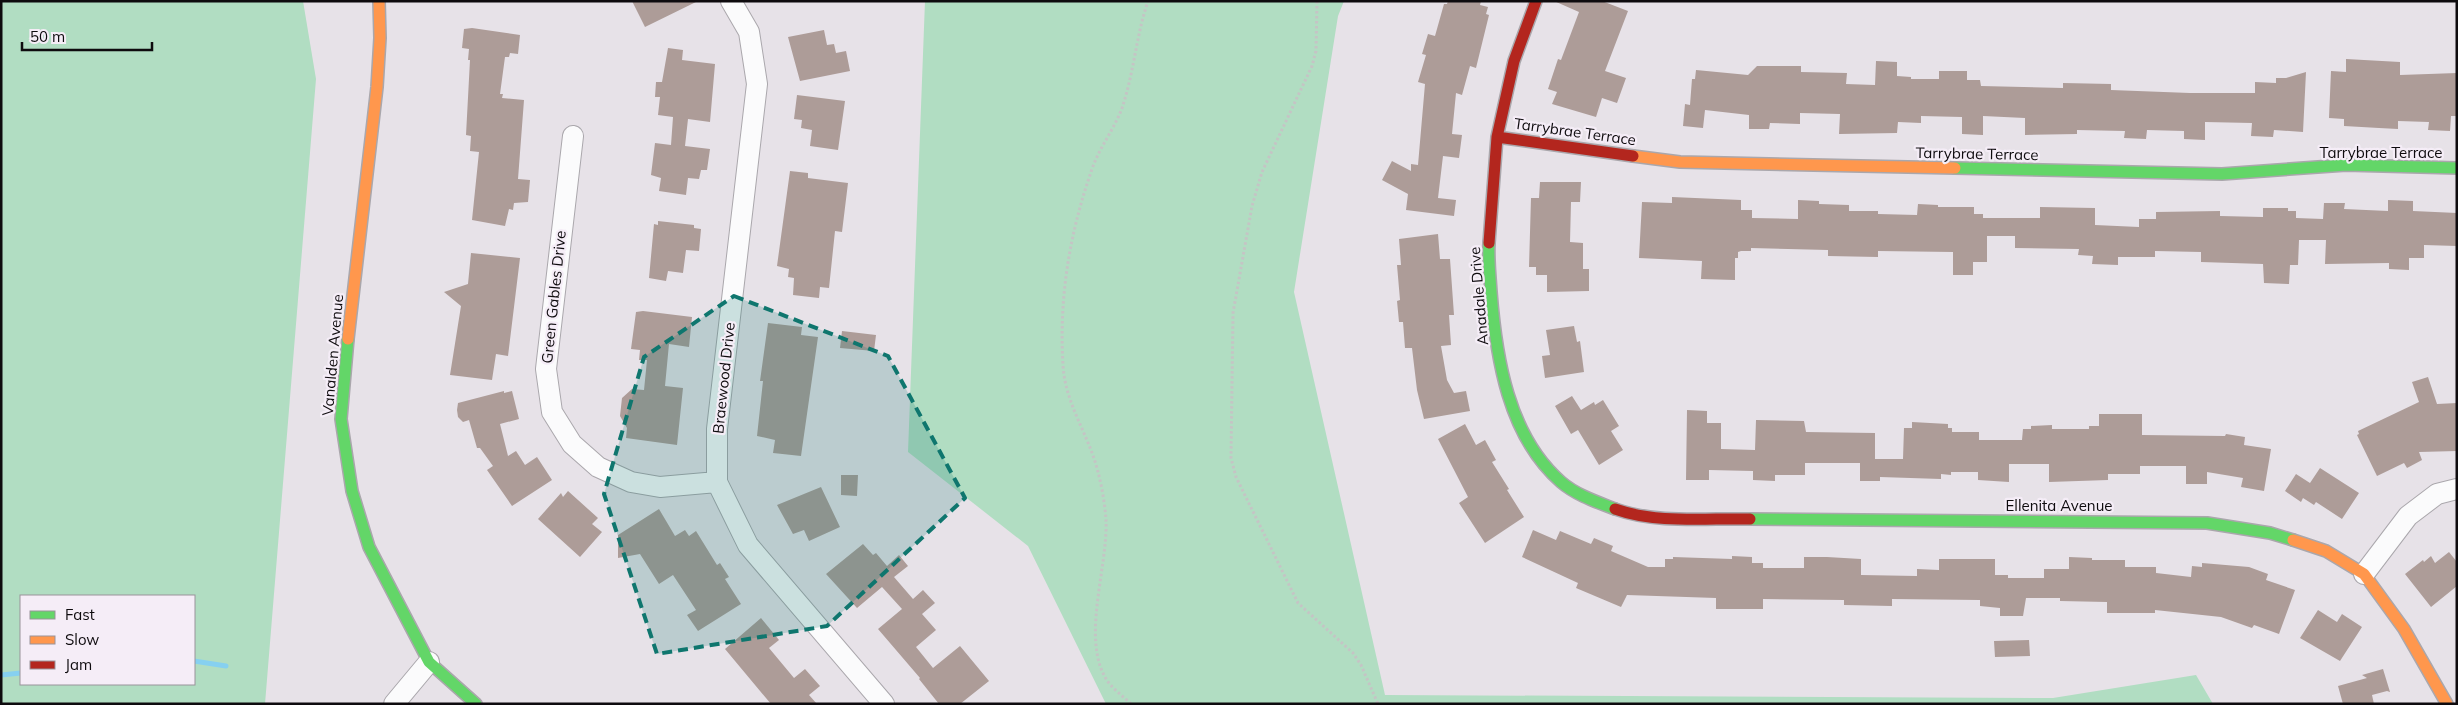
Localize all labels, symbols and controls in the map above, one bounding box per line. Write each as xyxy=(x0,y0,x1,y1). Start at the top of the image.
scale bar xyxy=(22,20,152,52)
text: 50 m xyxy=(30,27,65,46)
street label: Tarrybrae Terrace xyxy=(1513,114,1637,149)
street label: Tarrybrae Terrace xyxy=(1915,143,2039,164)
street label: Tarrybrae Terrace xyxy=(2320,143,2443,162)
street label: Green Gables Drive xyxy=(537,230,570,364)
street label: Anadale Drive xyxy=(1465,246,1492,346)
street label: Vanalden Avenue xyxy=(318,293,347,417)
street label: Braewood Drive xyxy=(708,321,739,435)
street label: Ellenita Avenue xyxy=(2006,496,2112,515)
legend xyxy=(20,595,195,685)
text: Fast xyxy=(65,605,95,624)
text: Slow xyxy=(65,630,99,649)
text: Jam xyxy=(65,655,92,674)

